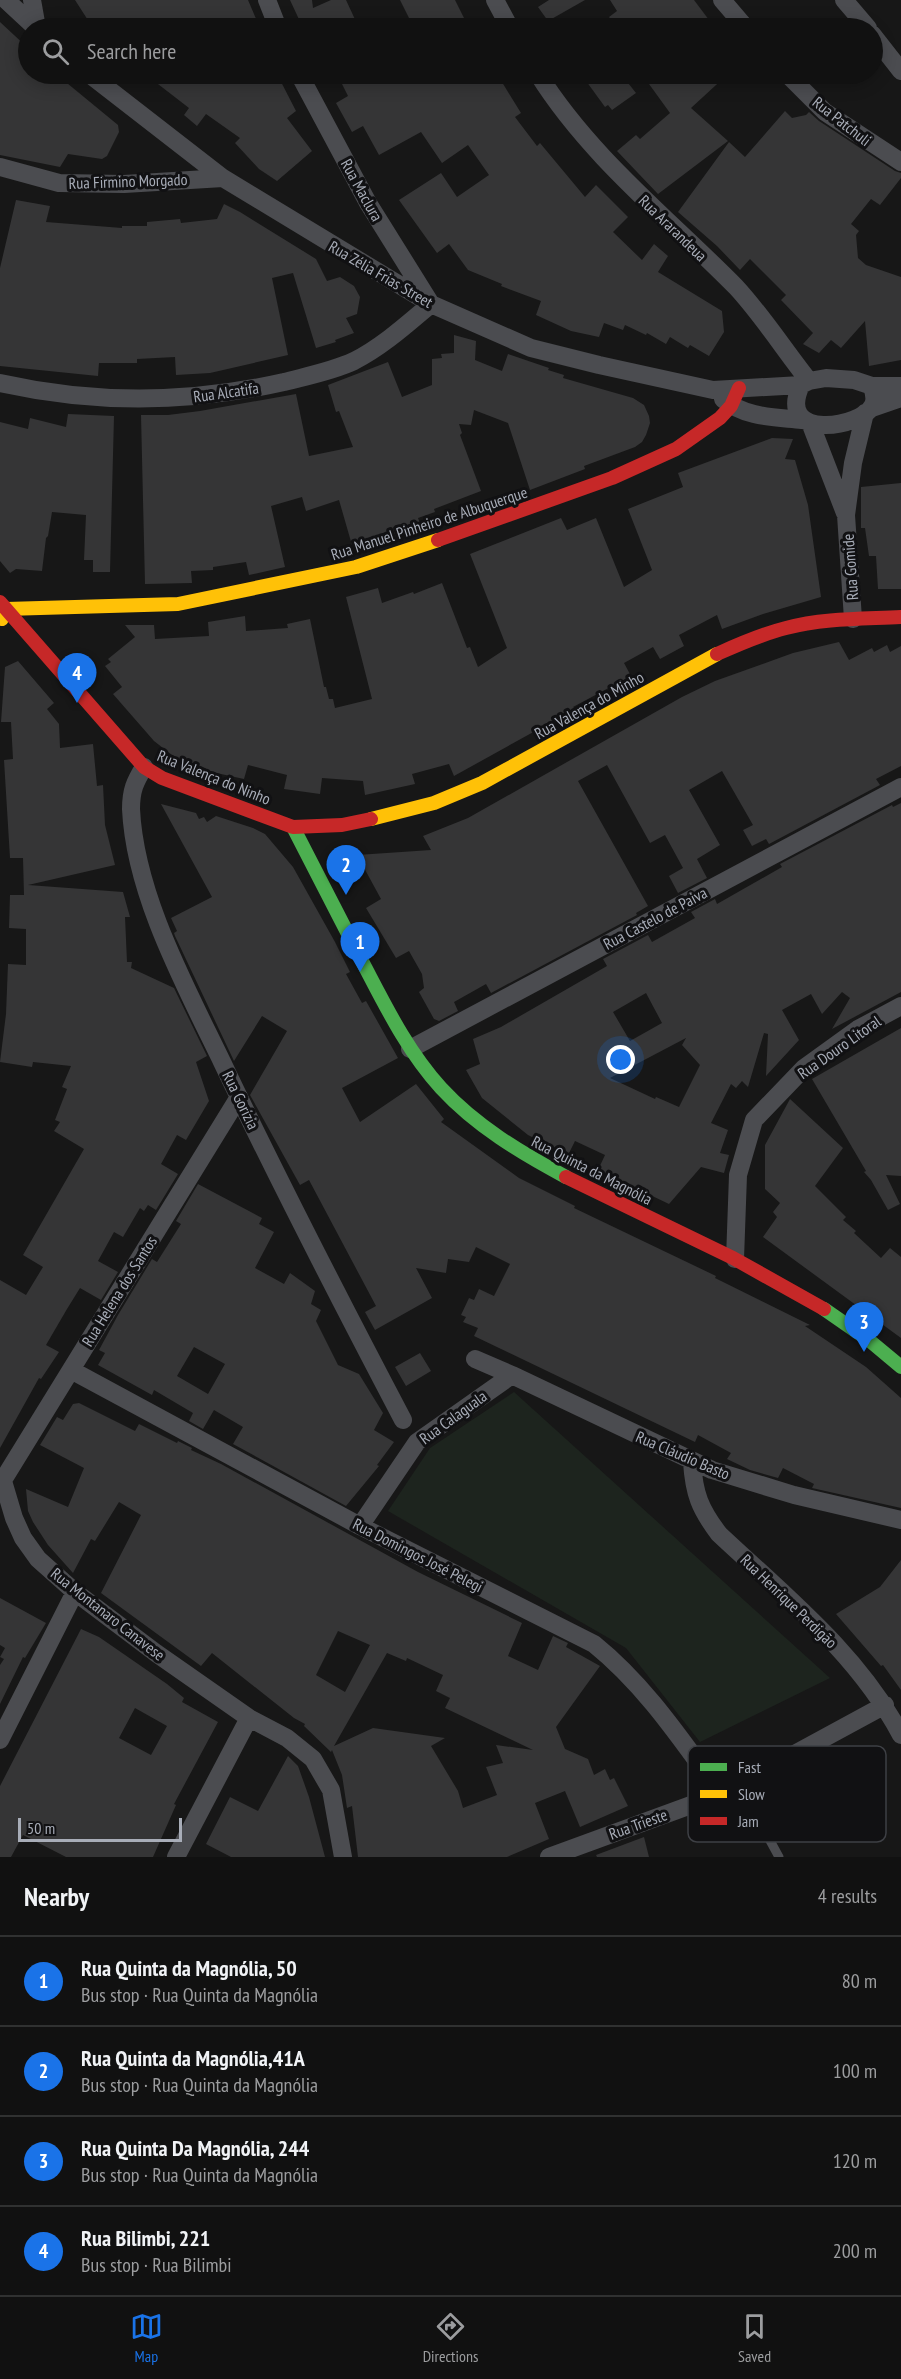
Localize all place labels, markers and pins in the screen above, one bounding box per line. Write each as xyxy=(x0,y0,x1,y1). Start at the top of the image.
pin: 4 xyxy=(58,654,97,703)
pin: 2 xyxy=(326,846,366,895)
pin: 1 xyxy=(340,922,380,972)
pin: 3 xyxy=(844,1302,884,1352)

